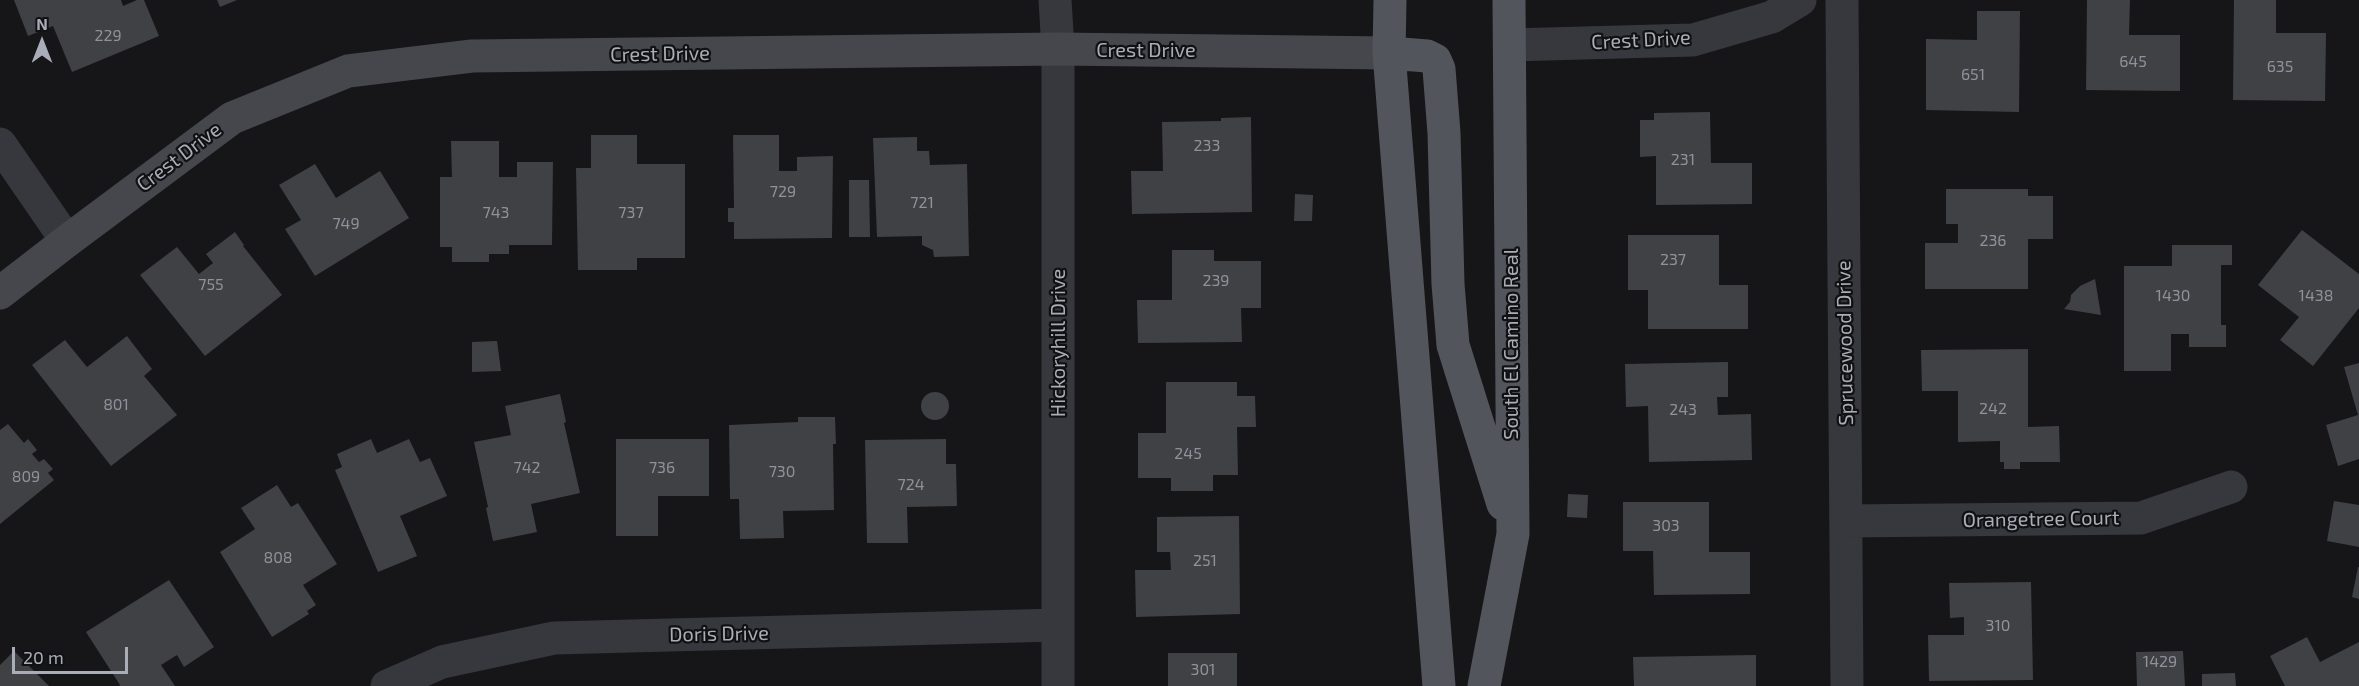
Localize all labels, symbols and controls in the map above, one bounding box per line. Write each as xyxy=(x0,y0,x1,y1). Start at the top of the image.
north arrow xyxy=(12,12,72,72)
text: N xyxy=(36,14,48,33)
street label: Crest Drive xyxy=(1591,25,1691,55)
house number: 229 xyxy=(94,26,122,46)
street label: Crest Drive xyxy=(1096,38,1196,62)
street label: Crest Drive xyxy=(610,41,710,67)
house number: 645 xyxy=(2119,52,2147,72)
house number: 635 xyxy=(2267,57,2293,77)
house number: 651 xyxy=(1961,65,1985,85)
street label: Crest Drive xyxy=(132,117,226,197)
house number: 233 xyxy=(1194,136,1220,156)
house number: 231 xyxy=(1671,150,1695,170)
house number: 729 xyxy=(770,182,796,202)
house number: 721 xyxy=(910,193,934,213)
house number: 743 xyxy=(483,203,509,223)
house number: 737 xyxy=(618,203,644,223)
house number: 749 xyxy=(332,214,360,234)
house number: 236 xyxy=(1979,231,2007,251)
street label: South El Camino Real xyxy=(1499,248,1523,440)
house number: 237 xyxy=(1660,250,1686,270)
street label: Sprucewood Drive xyxy=(1832,260,1858,426)
street label: Hickoryhill Drive xyxy=(1046,269,1070,417)
house number: 239 xyxy=(1202,271,1230,291)
house number: 755 xyxy=(198,275,224,295)
house number: 1430 xyxy=(2156,286,2190,306)
house number: 1438 xyxy=(2299,286,2333,306)
house number: 801 xyxy=(103,395,129,415)
house number: 242 xyxy=(1979,399,2007,419)
house number: 243 xyxy=(1669,400,1697,420)
house number: 245 xyxy=(1174,444,1202,464)
house number: 742 xyxy=(513,458,541,478)
house number: 736 xyxy=(649,458,675,478)
house number: 730 xyxy=(769,462,795,482)
house number: 809 xyxy=(12,467,40,487)
house number: 724 xyxy=(897,475,925,495)
street label: Orangetree Court xyxy=(1962,506,2120,532)
house number: 303 xyxy=(1652,516,1680,536)
house number: 808 xyxy=(263,548,293,568)
house number: 251 xyxy=(1193,551,1217,571)
house number: 310 xyxy=(1986,616,2010,636)
street label: Doris Drive xyxy=(669,621,769,647)
scale bar xyxy=(15,635,130,673)
text: 20 m xyxy=(23,646,64,668)
house number: 1429 xyxy=(2143,652,2177,672)
house number: 301 xyxy=(1191,660,1215,680)

